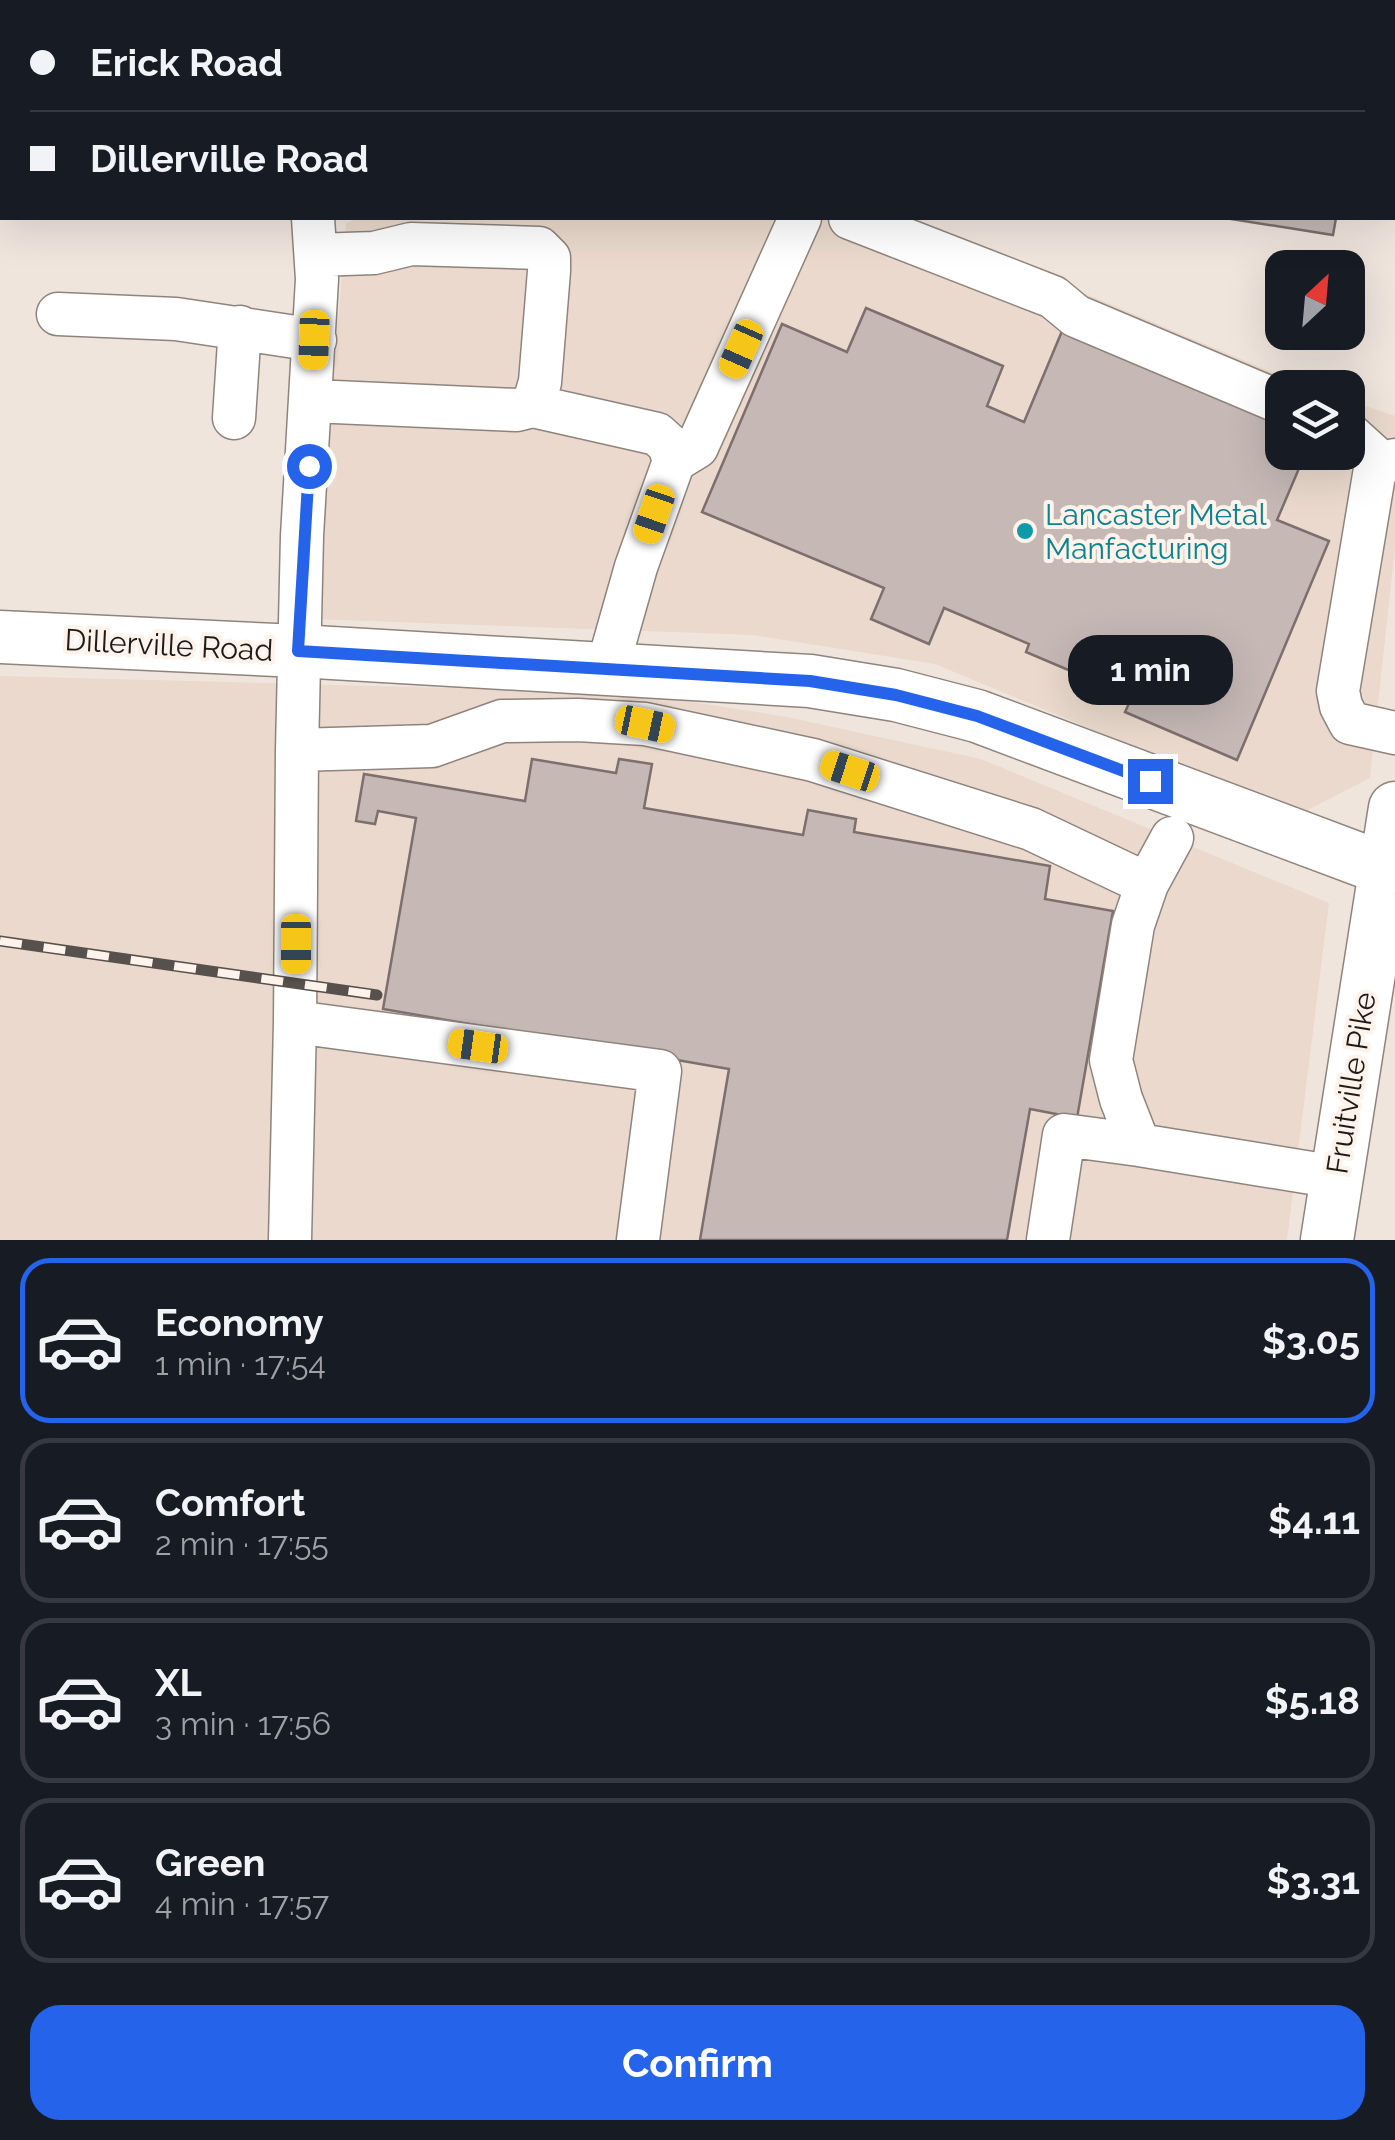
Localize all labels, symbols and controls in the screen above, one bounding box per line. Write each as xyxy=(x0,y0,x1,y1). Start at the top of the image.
text: Erick Road xyxy=(90,40,283,85)
text: Dillerville Road xyxy=(90,136,369,181)
north arrow xyxy=(1265,250,1365,350)
map controls xyxy=(1265,250,1365,470)
car xyxy=(298,309,330,371)
car xyxy=(715,315,767,383)
button: layers xyxy=(1265,370,1365,470)
route start xyxy=(287,444,332,489)
car xyxy=(630,481,678,547)
place label: Lancaster Metal Manfacturing xyxy=(1045,497,1267,566)
marker: Lancaster Metal Manfacturing xyxy=(1014,520,1036,542)
street label: Dillerville Road xyxy=(64,622,274,668)
callout: 1 min xyxy=(1068,636,1232,706)
text: 1 min xyxy=(1110,651,1191,688)
car xyxy=(613,703,677,745)
car xyxy=(817,747,883,795)
route end xyxy=(1128,759,1173,804)
car xyxy=(281,914,311,974)
street label: Fruitville Pike xyxy=(1319,990,1383,1176)
car xyxy=(446,1027,510,1065)
icon: car xyxy=(35,1296,125,1386)
text: Economy xyxy=(155,1300,324,1345)
text: $3.05 xyxy=(1262,1318,1360,1363)
text: 1 min · 17:54 xyxy=(155,1345,326,1382)
icon: car xyxy=(35,1476,125,1566)
text: Comfort xyxy=(155,1480,305,1525)
text: $4.11 xyxy=(1268,1498,1360,1543)
text: 2 min · 17:55 xyxy=(155,1525,329,1562)
icon: car xyxy=(35,1656,125,1746)
text: XL xyxy=(155,1660,202,1705)
text: $5.18 xyxy=(1265,1678,1360,1723)
text: 3 min · 17:56 xyxy=(155,1705,331,1742)
icon: car xyxy=(35,1836,125,1926)
text: Green xyxy=(155,1840,265,1885)
text: $3.31 xyxy=(1266,1858,1360,1903)
text: 4 min · 17:57 xyxy=(155,1885,329,1922)
button: Confirm xyxy=(30,2005,1365,2120)

